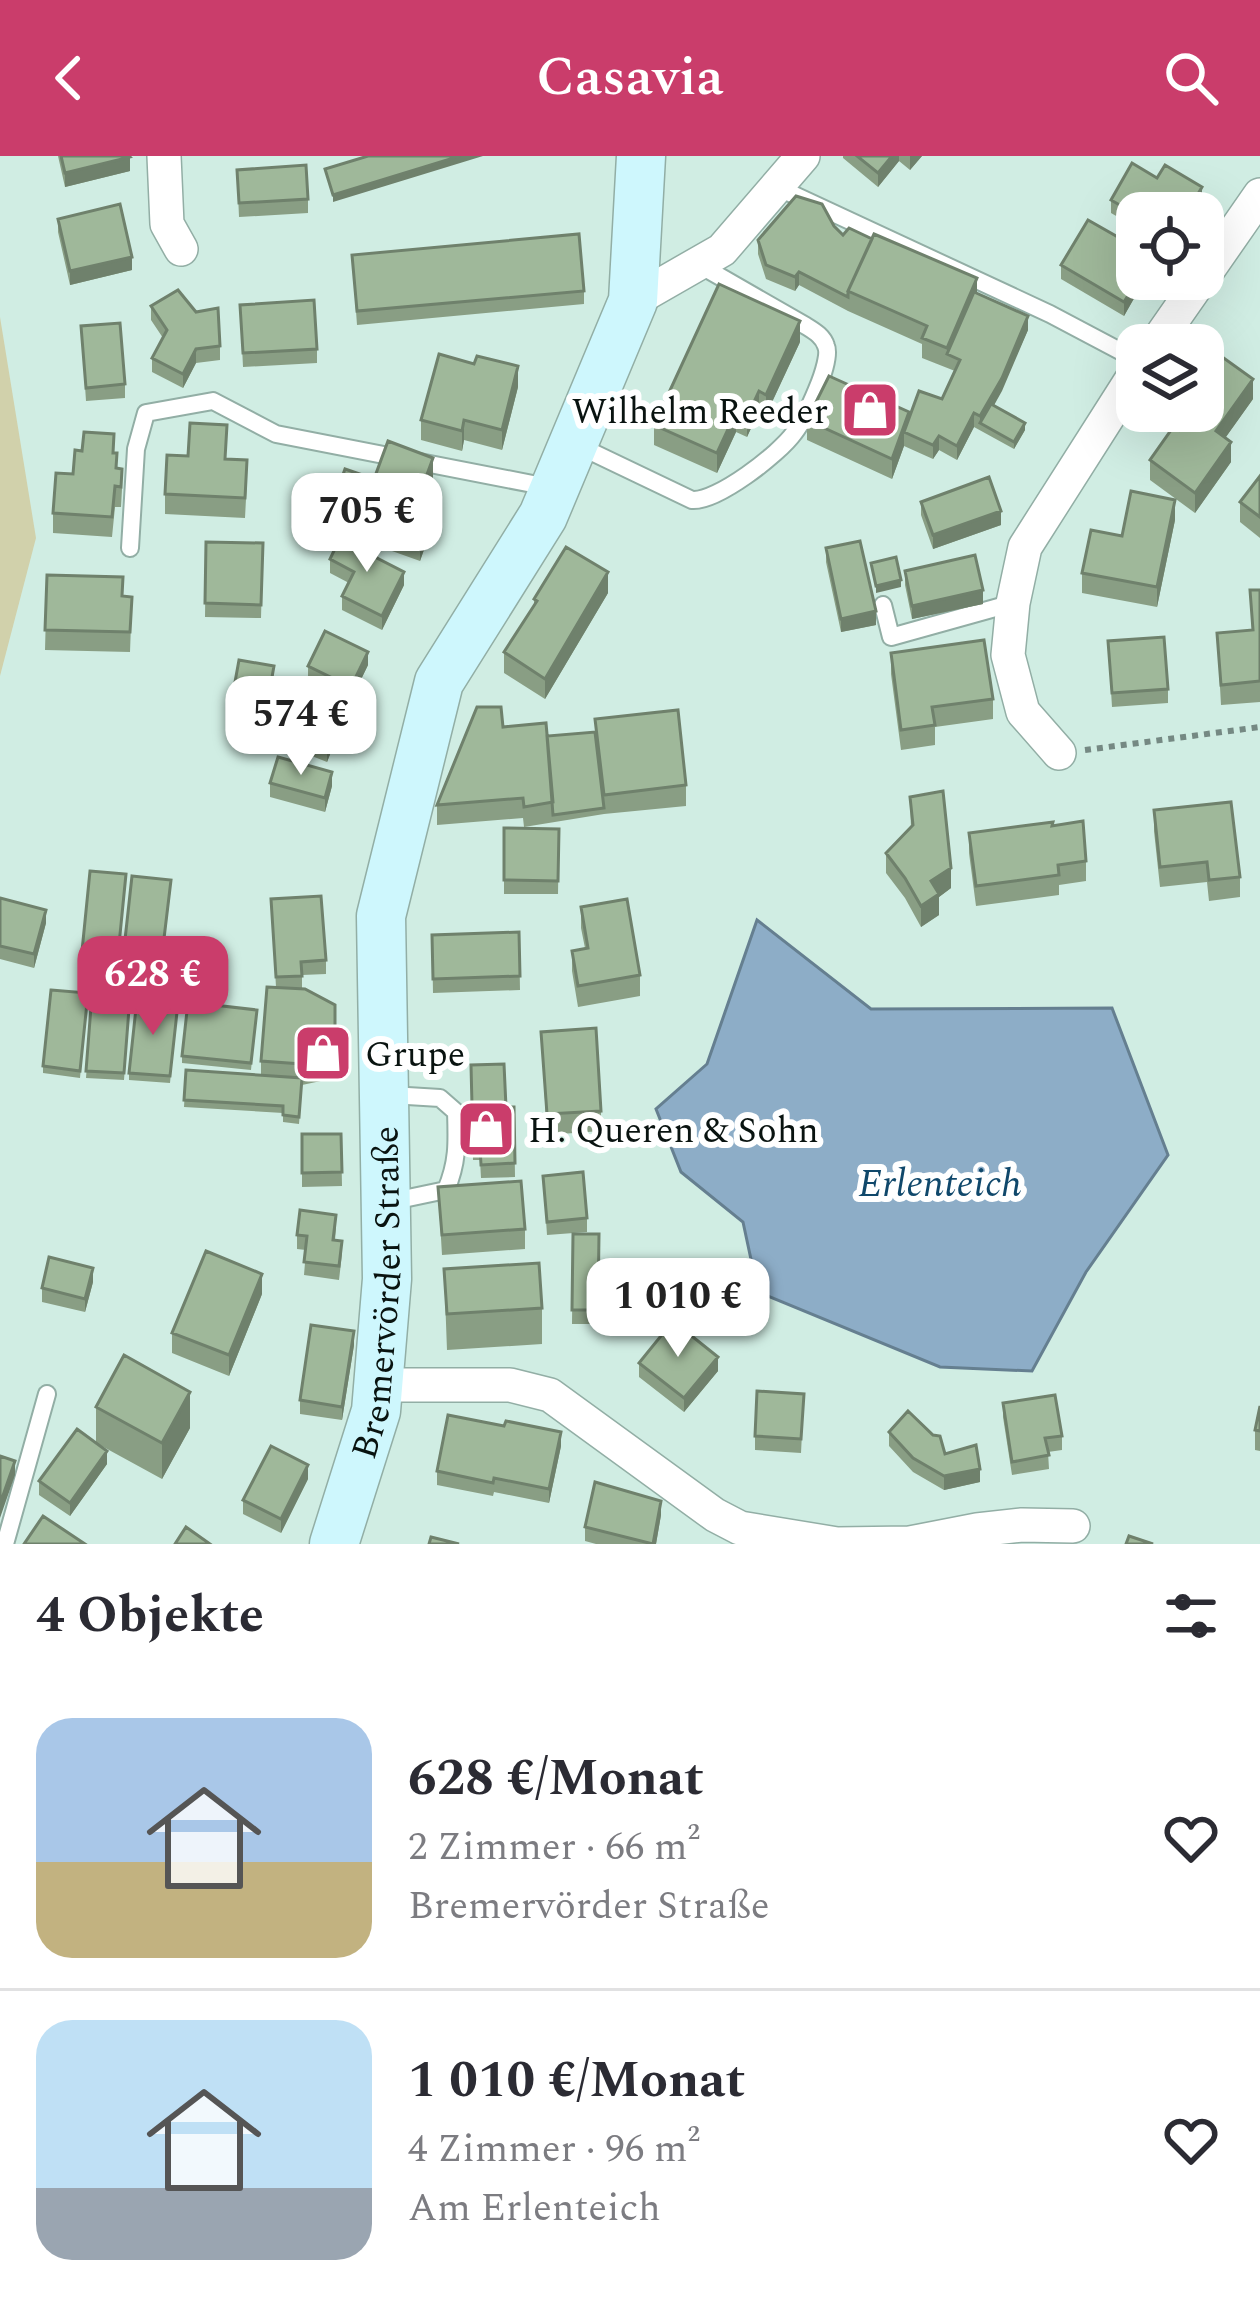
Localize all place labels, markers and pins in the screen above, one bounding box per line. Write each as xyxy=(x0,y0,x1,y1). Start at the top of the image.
shop icon: Wilhelm Reeder xyxy=(839,379,901,441)
place label: Wilhelm Reeder xyxy=(572,385,828,440)
pin: 705 € xyxy=(283,473,451,575)
pin: 574 € xyxy=(217,676,385,778)
pin: 628 € xyxy=(69,936,237,1038)
shop icon: Grupe xyxy=(292,1022,354,1084)
place label: Grupe xyxy=(365,1028,465,1083)
shop icon: H. Queren & Sohn xyxy=(455,1098,517,1160)
place label: H. Queren & Sohn xyxy=(528,1104,819,1159)
pin: 1 010 € xyxy=(567,1258,789,1360)

